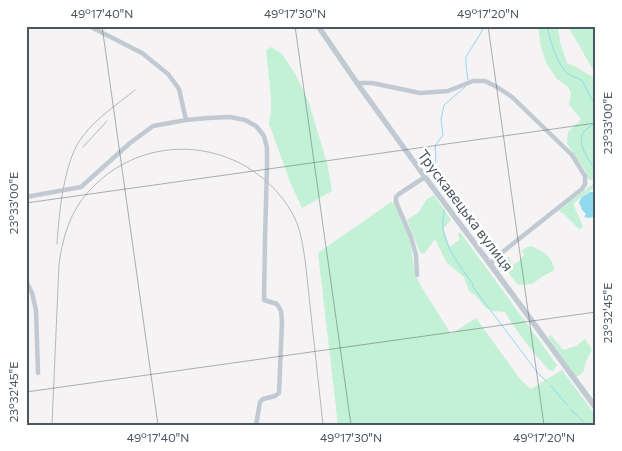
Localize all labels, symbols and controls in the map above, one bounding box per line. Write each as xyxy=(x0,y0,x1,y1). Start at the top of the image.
text: 49°17'40"N xyxy=(71,6,133,20)
text: 49°17'30"N xyxy=(264,6,326,20)
text: 49°17'20"N xyxy=(457,6,519,20)
text: 23°33'00"E xyxy=(600,92,614,154)
street label: Трускавецька вулиця xyxy=(414,146,518,274)
text: 23°33'00"E xyxy=(6,172,20,234)
text: 23°32'45"E xyxy=(600,283,614,343)
text: 23°32'45"E xyxy=(6,362,20,422)
text: 49°17'40"N xyxy=(127,430,189,444)
text: 49°17'30"N xyxy=(320,430,382,444)
text: 49°17'20"N xyxy=(513,430,575,444)

